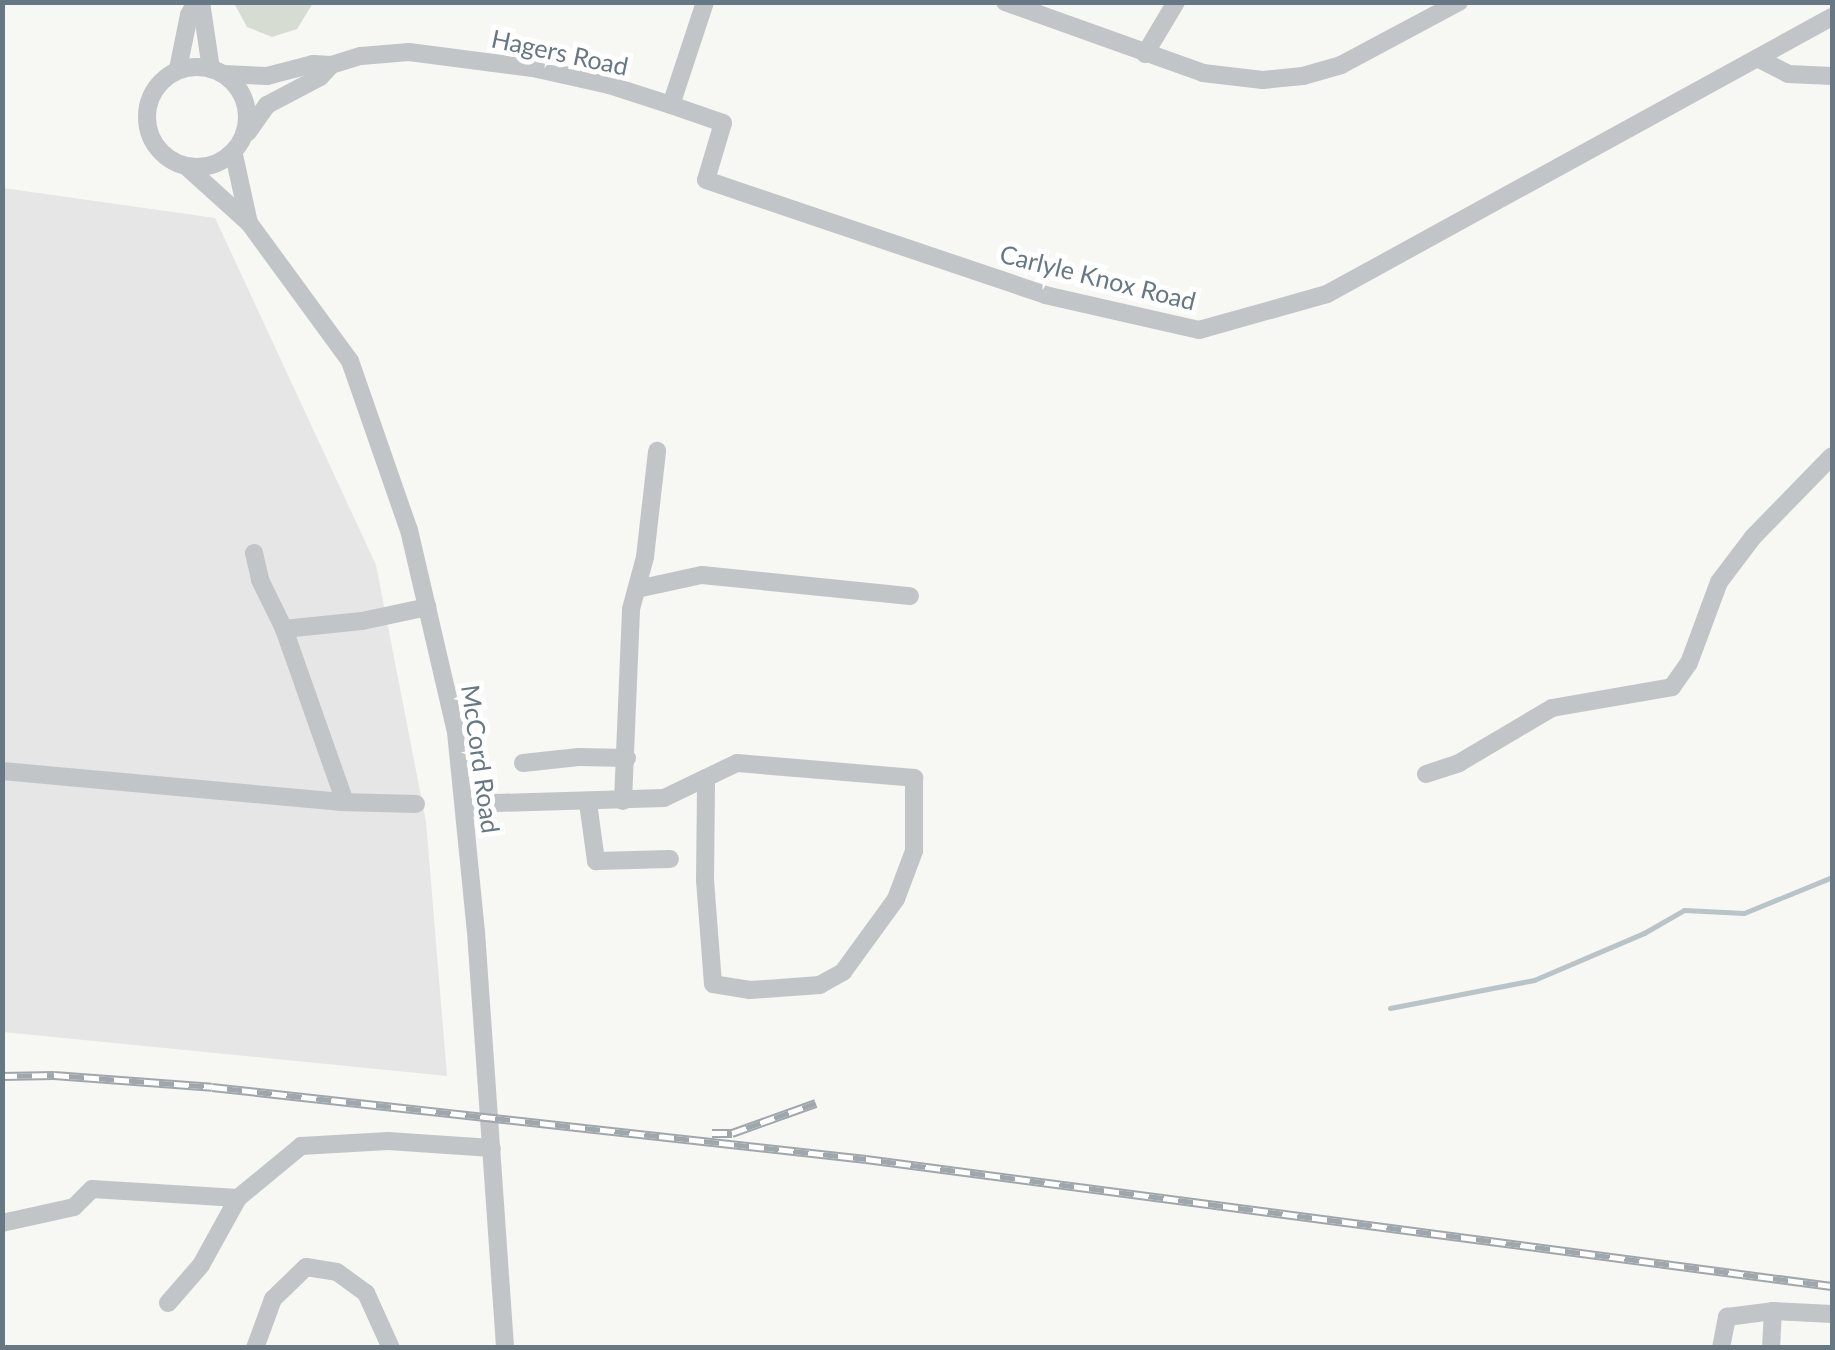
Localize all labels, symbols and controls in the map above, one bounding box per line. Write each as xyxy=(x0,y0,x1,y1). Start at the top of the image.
street label: Hagers Road xyxy=(489,23,631,81)
street label: Carlyle Knox Road xyxy=(997,238,1199,316)
street label: McCord Road xyxy=(456,683,506,835)

